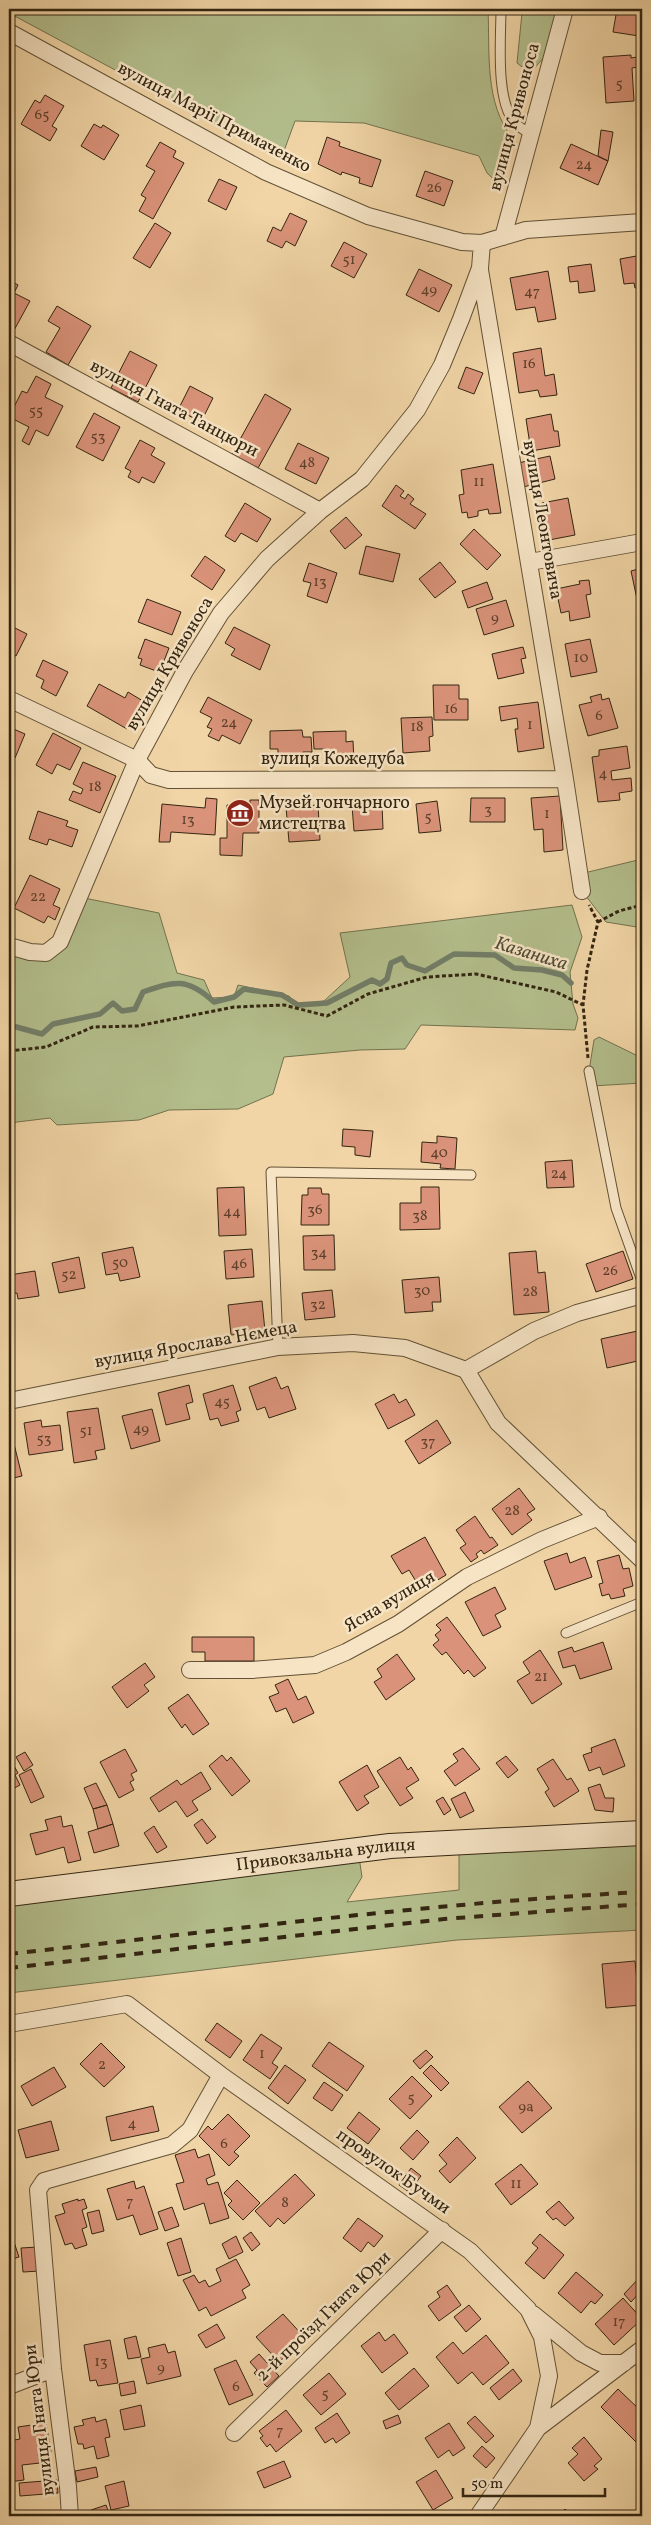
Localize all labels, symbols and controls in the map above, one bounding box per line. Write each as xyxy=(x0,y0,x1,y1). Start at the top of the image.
street label: вулиця Кривоноса xyxy=(483,40,547,194)
street label: вулиця Марії Примаченко xyxy=(113,56,315,180)
house number: 5 xyxy=(615,74,623,95)
house number: 65 xyxy=(35,105,49,126)
house number: 24 xyxy=(576,155,592,176)
house number: 26 xyxy=(426,178,442,199)
house number: 51 xyxy=(342,250,356,271)
house number: 49 xyxy=(421,280,437,301)
house number: 47 xyxy=(524,282,540,303)
street label: вулиця Гната Танцюри xyxy=(85,354,263,464)
house number: 16 xyxy=(522,354,536,375)
house number: 55 xyxy=(29,401,43,422)
house number: 53 xyxy=(91,427,105,448)
street label: вулиця Леонтовича xyxy=(516,439,568,601)
house number: 48 xyxy=(299,453,315,474)
house number: 11 xyxy=(473,472,485,493)
house number: 13 xyxy=(313,572,327,593)
street label: вулиця Кривоноса xyxy=(120,592,220,736)
house number: 9 xyxy=(491,608,499,629)
house number: 10 xyxy=(574,648,588,669)
house number: 16 xyxy=(444,699,458,720)
house number: 6 xyxy=(595,706,603,727)
house number: 24 xyxy=(221,713,237,734)
house number: 1 xyxy=(527,715,533,736)
house number: 18 xyxy=(410,717,424,738)
street label: вулиця Кожедуба xyxy=(261,747,405,772)
house number: 4 xyxy=(599,764,608,785)
house number: 18 xyxy=(88,777,102,798)
place label: Музей гончарного мистецтва xyxy=(259,791,410,837)
museum icon: Музей гончарного мистецтва xyxy=(225,798,255,828)
house number: 3 xyxy=(484,800,492,821)
house number: 1 xyxy=(544,804,550,825)
house number: 5 xyxy=(424,807,432,828)
house number: 13 xyxy=(181,810,195,831)
house number: 22 xyxy=(30,887,46,908)
water label: Казаниха xyxy=(491,931,571,977)
house number: 40 xyxy=(430,1143,448,1164)
house number: 24 xyxy=(551,1164,567,1185)
house number: 36 xyxy=(307,1200,323,1221)
house number: 44 xyxy=(223,1202,241,1223)
house number: 38 xyxy=(412,1206,428,1227)
house number: 34 xyxy=(311,1243,327,1264)
house number: 50 xyxy=(112,1253,128,1274)
house number: 46 xyxy=(231,1254,247,1275)
house number: 26 xyxy=(602,1261,618,1282)
house number: 52 xyxy=(61,1265,77,1286)
house number: 30 xyxy=(414,1281,430,1302)
house number: 28 xyxy=(522,1282,538,1303)
house number: 32 xyxy=(310,1295,326,1316)
street label: вулиця Ярослава Нємеца xyxy=(93,1315,299,1375)
house number: 45 xyxy=(214,1392,230,1413)
house number: 49 xyxy=(133,1419,149,1440)
house number: 51 xyxy=(79,1421,93,1442)
house number: 53 xyxy=(37,1429,51,1450)
house number: 37 xyxy=(421,1432,435,1453)
house number: 28 xyxy=(504,1501,520,1522)
street label: Ясна вулиця xyxy=(340,1565,440,1639)
house number: 21 xyxy=(534,1667,548,1688)
street label: Привокзальна вулиця xyxy=(234,1832,416,1878)
house number: 1 xyxy=(259,2044,265,2065)
house number: 2 xyxy=(98,2055,106,2076)
house number: 5 xyxy=(407,2088,415,2109)
house number: 9а xyxy=(518,2097,534,2118)
house number: 4 xyxy=(128,2114,137,2135)
street label: провулок Бучми xyxy=(331,2123,455,2221)
house number: 6 xyxy=(220,2134,228,2155)
house number: 11 xyxy=(510,2174,522,2195)
house number: 7 xyxy=(126,2192,134,2213)
house number: 8 xyxy=(281,2193,289,2214)
street label: 2-й проїзд Гната Юри xyxy=(251,2246,397,2388)
house number: 17 xyxy=(612,2312,626,2333)
street label: вулиця Гната Юри xyxy=(18,2343,62,2497)
house number: 13 xyxy=(94,2352,108,2373)
house number: 9 xyxy=(157,2358,165,2379)
house number: 6 xyxy=(232,2377,240,2398)
house number: 5 xyxy=(321,2384,329,2405)
house number: 7 xyxy=(276,2421,284,2442)
scale bar xyxy=(463,2465,606,2497)
text: 50 m xyxy=(471,2474,503,2495)

